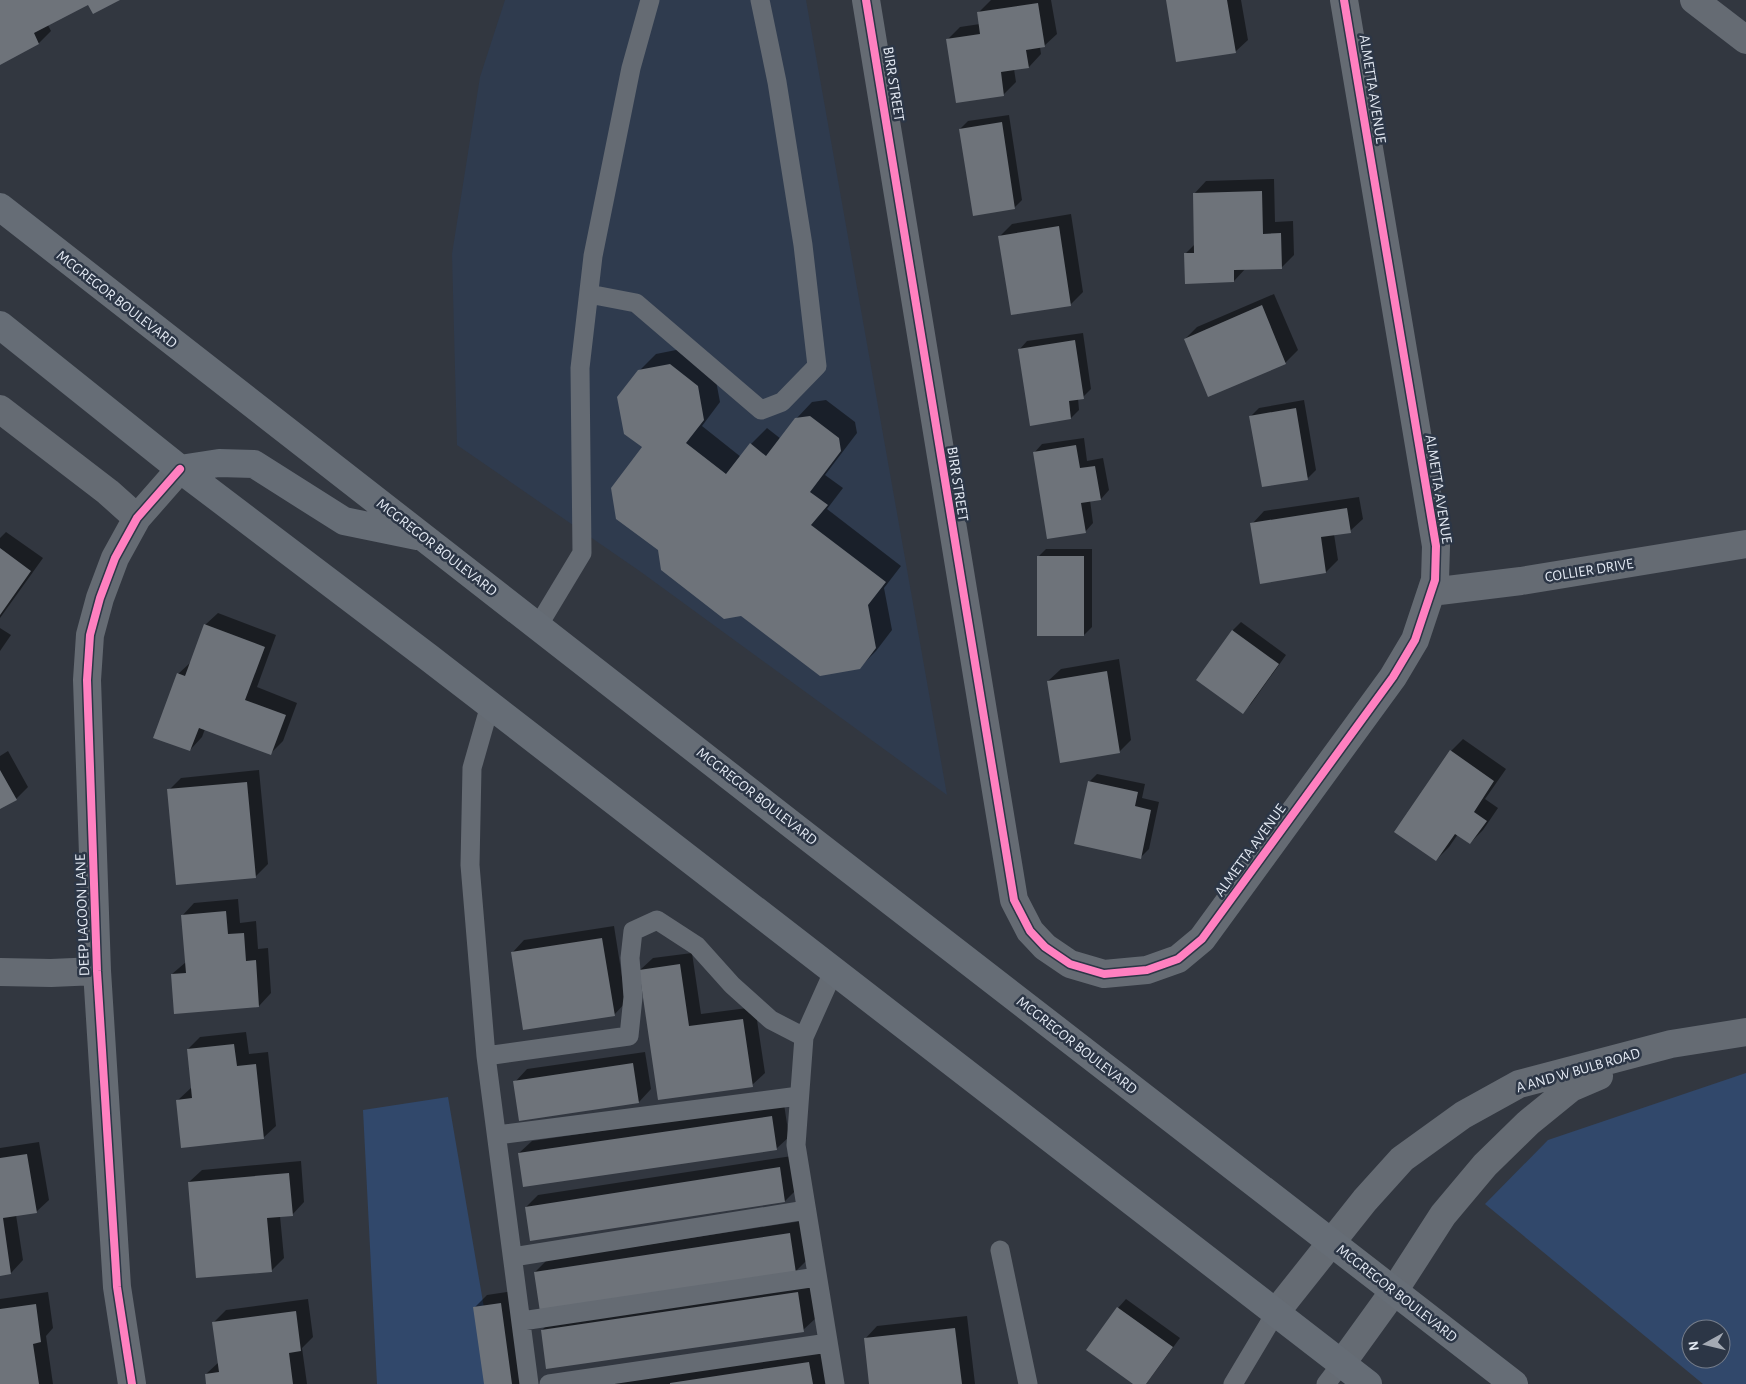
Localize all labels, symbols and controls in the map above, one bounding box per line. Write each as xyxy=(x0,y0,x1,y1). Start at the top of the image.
street label: ALMETTA AVENUE xyxy=(1357,34,1389,145)
street label: BIRR STREET xyxy=(880,46,907,123)
street label: MCGREGOR BOULEVARD xyxy=(54,248,180,351)
street label: ALMETTA AVENUE xyxy=(1423,434,1455,545)
street label: BIRR STREET xyxy=(944,446,971,523)
street label: MCGREGOR BOULEVARD xyxy=(374,496,500,599)
street label: COLLIER DRIVE xyxy=(1544,556,1634,585)
street label: MCGREGOR BOULEVARD xyxy=(694,745,820,848)
street label: ALMETTA AVENUE xyxy=(1212,801,1289,899)
street label: DEEP LAGOON LANE xyxy=(73,854,92,976)
street label: MCGREGOR BOULEVARD xyxy=(1014,994,1140,1097)
street label: A AND W BULB ROAD xyxy=(1514,1046,1642,1095)
street label: MCGREGOR BOULEVARD xyxy=(1334,1242,1460,1345)
north arrow xyxy=(1681,1319,1731,1369)
text: N xyxy=(1687,1340,1702,1351)

